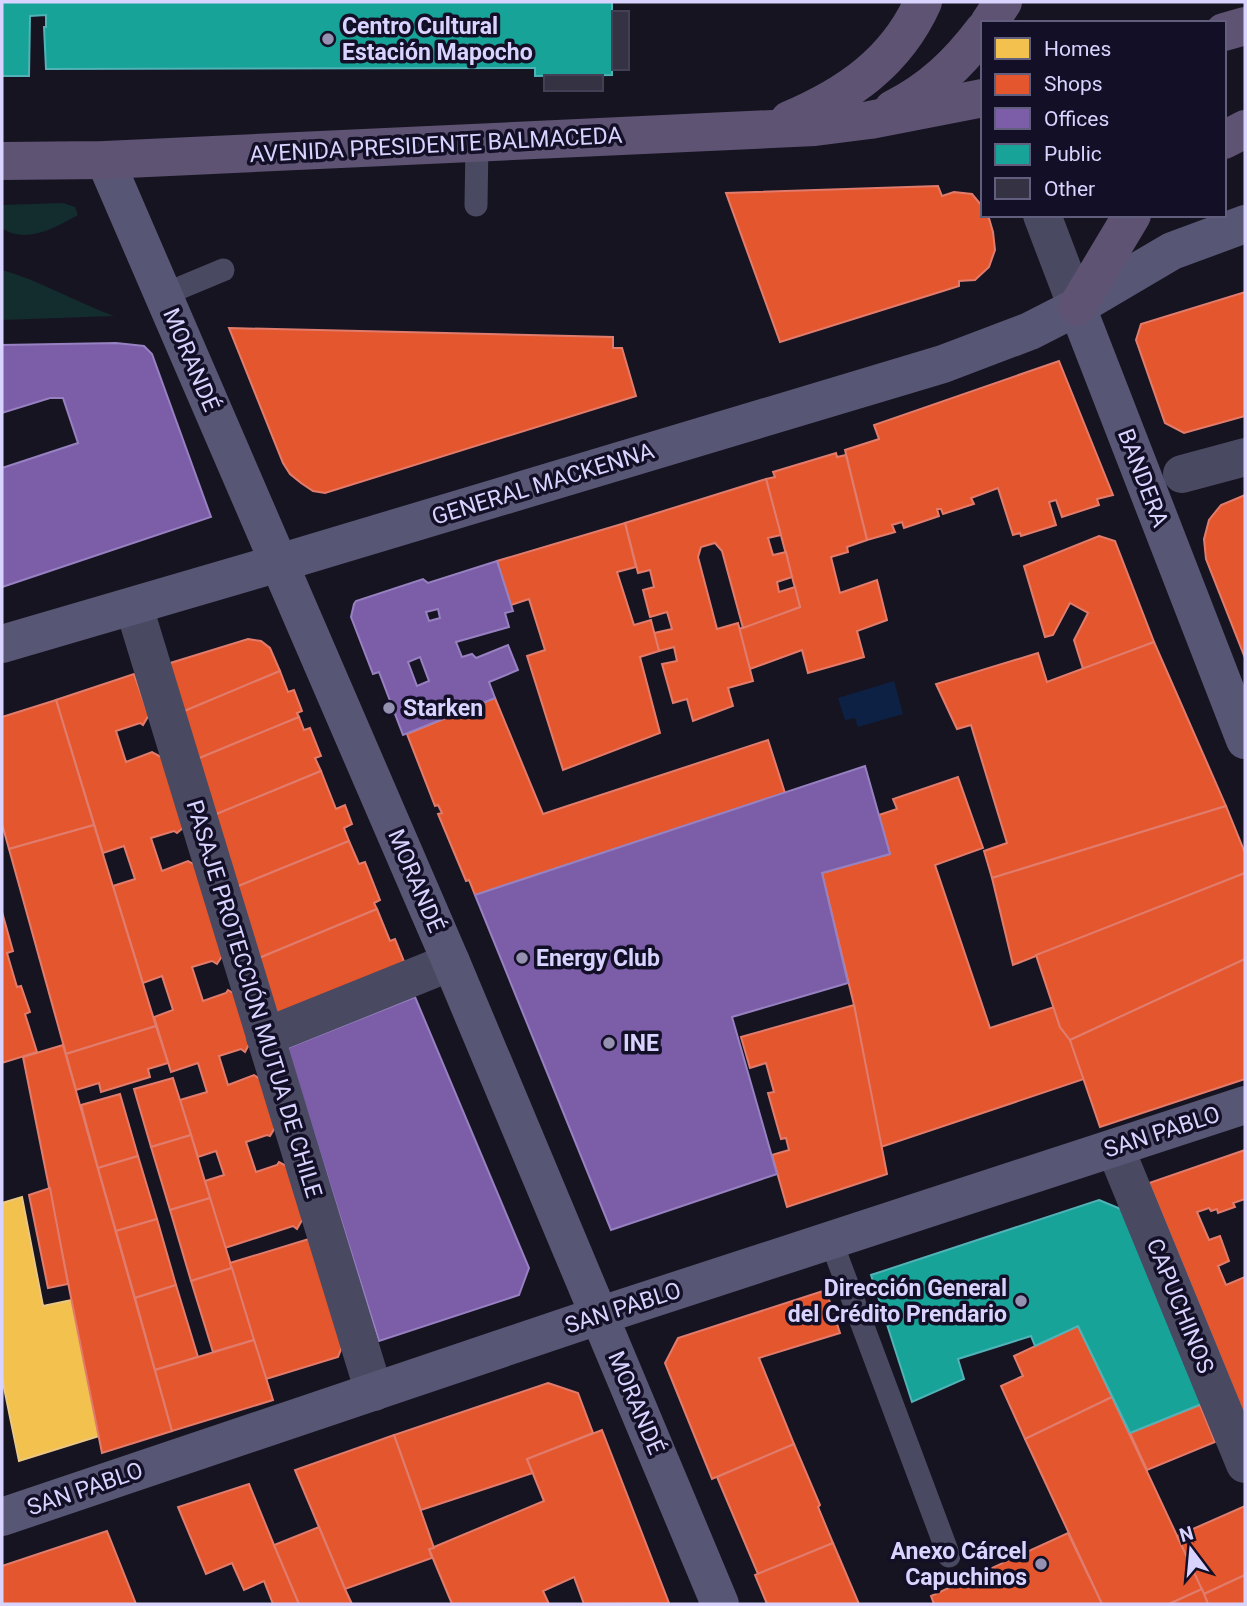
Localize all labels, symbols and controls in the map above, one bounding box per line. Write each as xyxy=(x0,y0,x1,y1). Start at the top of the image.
place label: Centro Cultural Estación Mapocho xyxy=(342,13,533,66)
legend xyxy=(981,21,1226,217)
marker: Centro Cultural Estación Mapocho xyxy=(320,31,336,47)
text: Homes xyxy=(1044,37,1111,61)
text: Shops xyxy=(1044,72,1103,96)
text: Offices xyxy=(1044,107,1109,131)
street label: AVENIDA PRESIDENTE BALMACEDA xyxy=(249,122,623,168)
text: Public xyxy=(1044,142,1102,166)
text: Other xyxy=(1044,177,1095,201)
street label: MORANDÉ xyxy=(157,304,226,416)
street label: BANDERA xyxy=(1112,425,1174,531)
street label: GENERAL MACKENNA xyxy=(429,437,657,531)
place label: Starken xyxy=(403,695,483,722)
marker: Starken xyxy=(381,700,397,716)
street label: PASAJE PROTECCIÓN MUTUA DE CHILE xyxy=(181,797,328,1201)
street label: MORANDÉ xyxy=(382,825,451,937)
place label: Energy Club xyxy=(536,945,660,972)
marker: Energy Club xyxy=(514,950,530,966)
place label: INE xyxy=(623,1030,659,1057)
marker: INE xyxy=(601,1035,617,1051)
street label: SAN PABLO xyxy=(1100,1101,1224,1163)
street label: CAPUCHINOS xyxy=(1141,1235,1219,1377)
place label: Dirección General del Crédito Prendario xyxy=(788,1275,1007,1328)
street label: SAN PABLO xyxy=(561,1277,685,1339)
marker: Dirección General del Crédito Prendario xyxy=(1013,1293,1029,1309)
street label: MORANDÉ xyxy=(602,1347,671,1459)
street label: SAN PABLO xyxy=(24,1457,146,1521)
north arrow xyxy=(1156,1515,1226,1585)
text: N xyxy=(1177,1521,1196,1547)
place label: Anexo Cárcel Capuchinos xyxy=(891,1538,1027,1591)
marker: Anexo Cárcel Capuchinos xyxy=(1033,1556,1049,1572)

